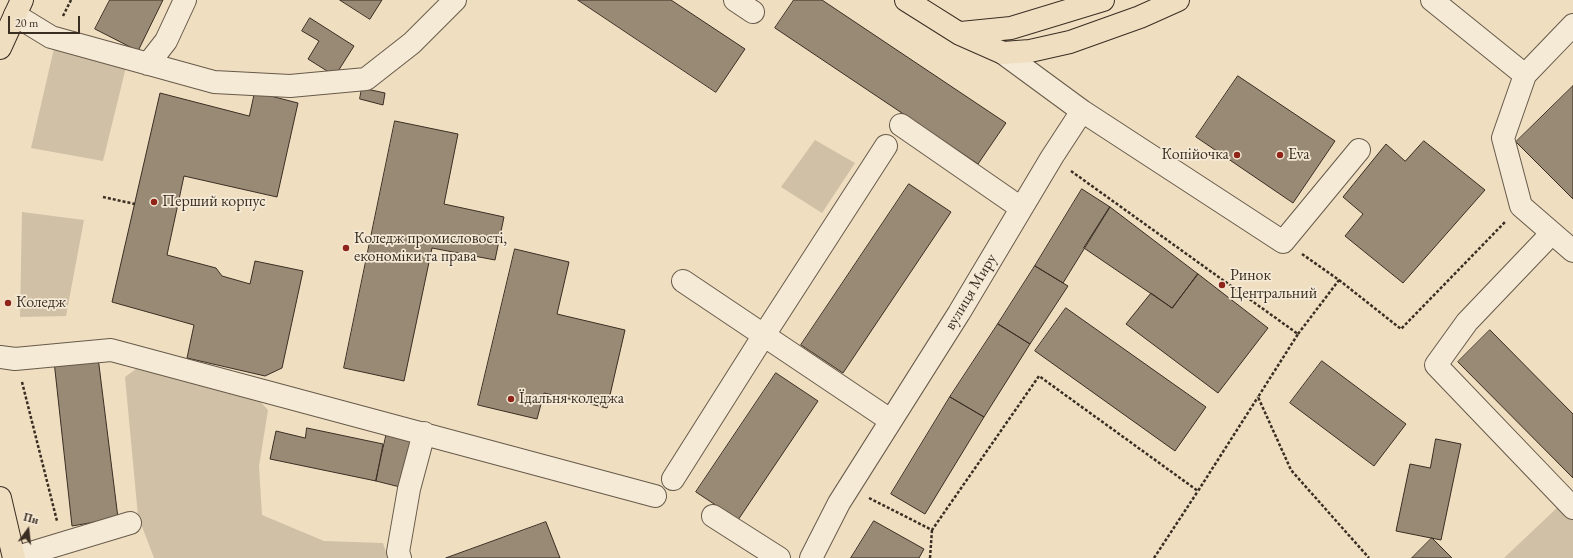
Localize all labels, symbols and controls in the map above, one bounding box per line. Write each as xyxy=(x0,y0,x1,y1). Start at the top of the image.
scale bar xyxy=(10,8,82,34)
text: 20 m xyxy=(15,15,38,31)
place label: Копійочка xyxy=(1162,145,1229,165)
place label: Eva xyxy=(1288,145,1310,165)
marker: Копійочка xyxy=(1232,150,1242,160)
marker: Eva xyxy=(1275,150,1285,160)
place label: Перший корпус xyxy=(162,192,266,212)
marker: Перший корпус xyxy=(149,197,159,207)
place label: Коледж промисловості, економіки та права xyxy=(354,229,507,267)
marker: Коледж промисловості, економіки та права xyxy=(341,243,351,253)
street label: вулиця Миру xyxy=(941,250,1001,334)
place label: Ринок Центральний xyxy=(1230,266,1317,304)
marker: Ринок Центральний xyxy=(1217,280,1227,290)
place label: Коледж xyxy=(16,293,66,313)
marker: Коледж xyxy=(3,298,13,308)
place label: Їдальня коледжа xyxy=(519,389,624,409)
marker: Їдальня коледжа xyxy=(506,394,516,404)
north arrow xyxy=(8,510,48,550)
text: Пн xyxy=(22,510,40,527)

